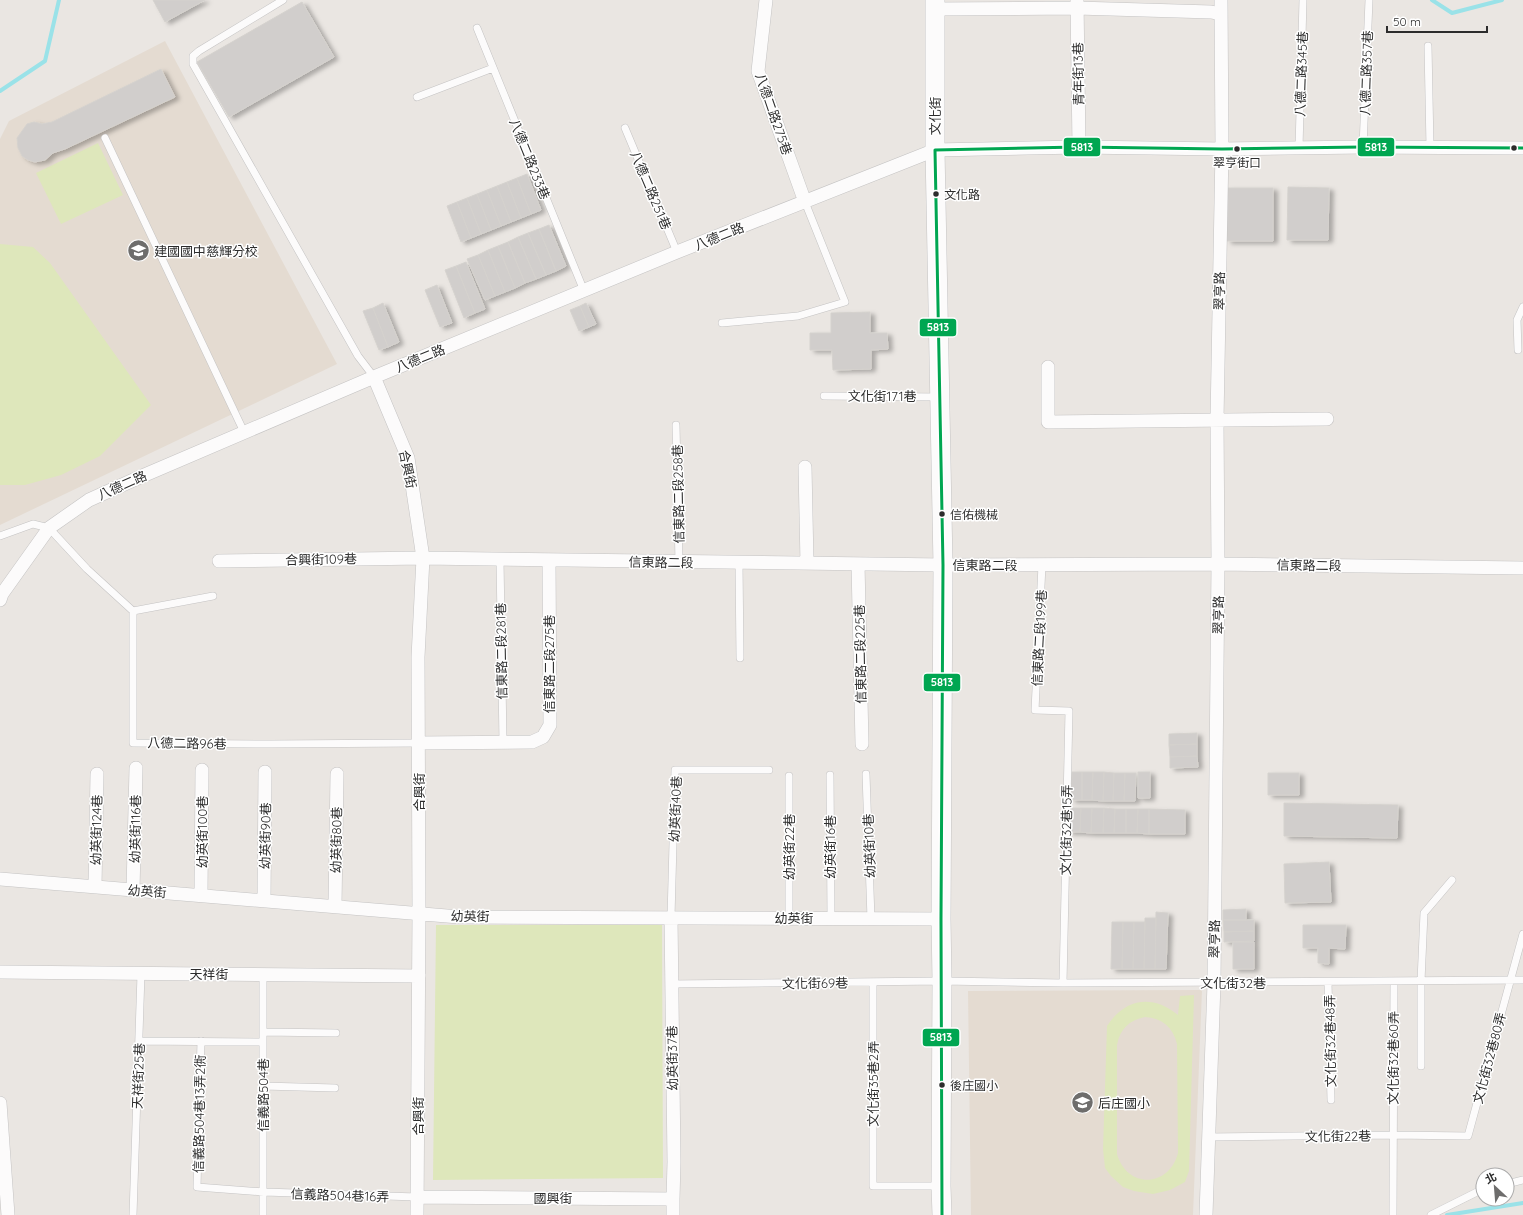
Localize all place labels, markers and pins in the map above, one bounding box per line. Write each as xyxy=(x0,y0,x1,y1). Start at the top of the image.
unlabelled marker xyxy=(1509,143,1519,153)
marker: 翠亨街口 xyxy=(1232,144,1242,154)
place label: 翠亨街口 xyxy=(1213,155,1261,170)
place label: 文化路 xyxy=(944,187,980,202)
marker: 文化路 xyxy=(931,189,941,199)
school or university icon: 建國國中慈輝分校 xyxy=(125,238,151,264)
place label: 建國國中慈輝分校 xyxy=(154,243,258,259)
place label: 信佑機械 xyxy=(950,507,998,522)
marker: 信佑機械 xyxy=(937,509,947,519)
place label: 後庄國小 xyxy=(950,1078,998,1093)
marker: 後庄國小 xyxy=(937,1080,947,1090)
school or university icon: 后庄國小 xyxy=(1070,1090,1096,1116)
place label: 后庄國小 xyxy=(1098,1095,1150,1111)

